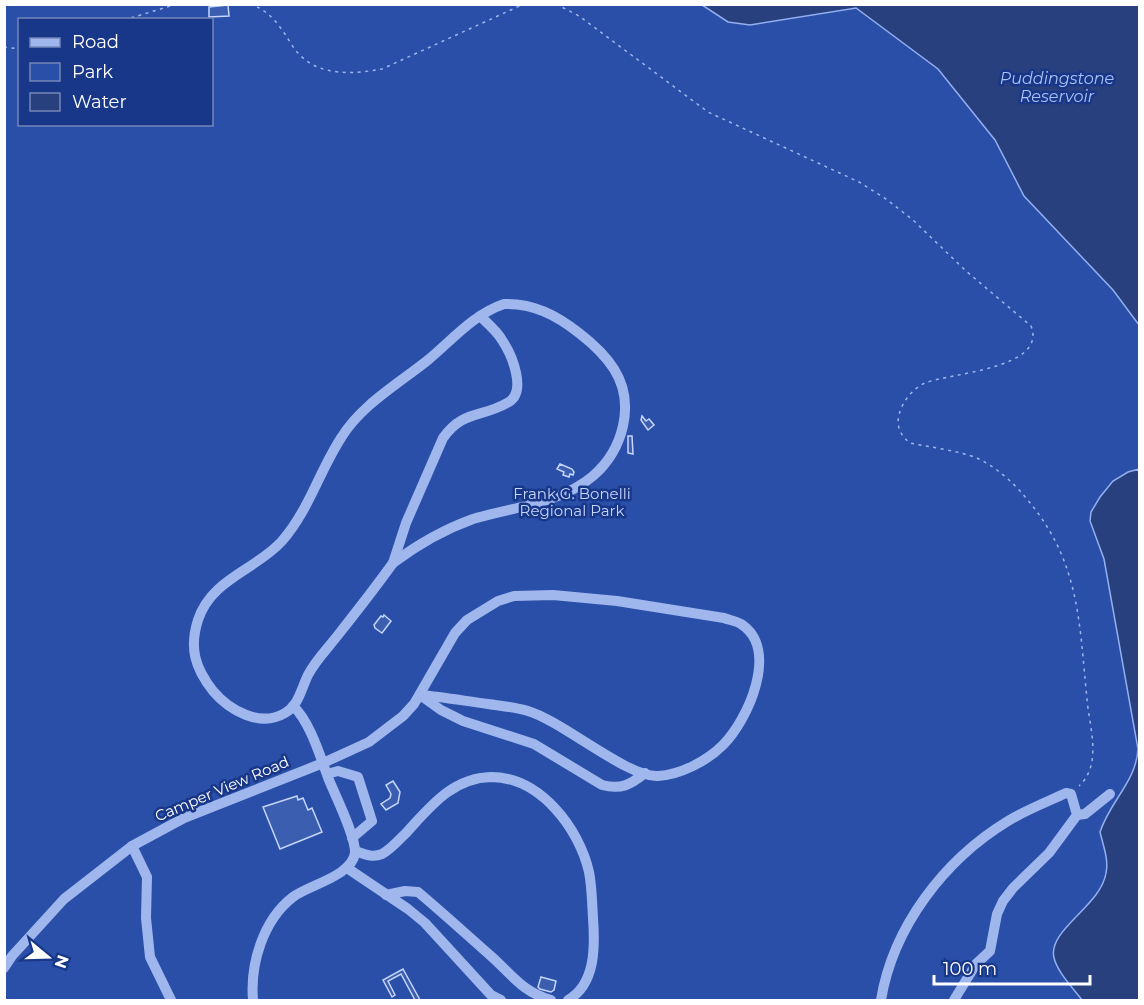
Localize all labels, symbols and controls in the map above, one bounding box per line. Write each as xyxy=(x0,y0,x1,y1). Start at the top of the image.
legend xyxy=(18,18,213,126)
text: Road xyxy=(72,31,119,53)
text: Park xyxy=(72,61,113,83)
water label: Puddingstone Reservoir xyxy=(1000,69,1114,106)
text: Water xyxy=(72,91,127,113)
park label: Frank G. Bonelli Regional Park xyxy=(513,484,631,520)
street label: Camper View Road xyxy=(152,752,292,825)
north arrow xyxy=(18,927,78,987)
scale bar xyxy=(934,948,1090,986)
text: N xyxy=(51,953,73,971)
text: 100 m xyxy=(943,958,997,980)

